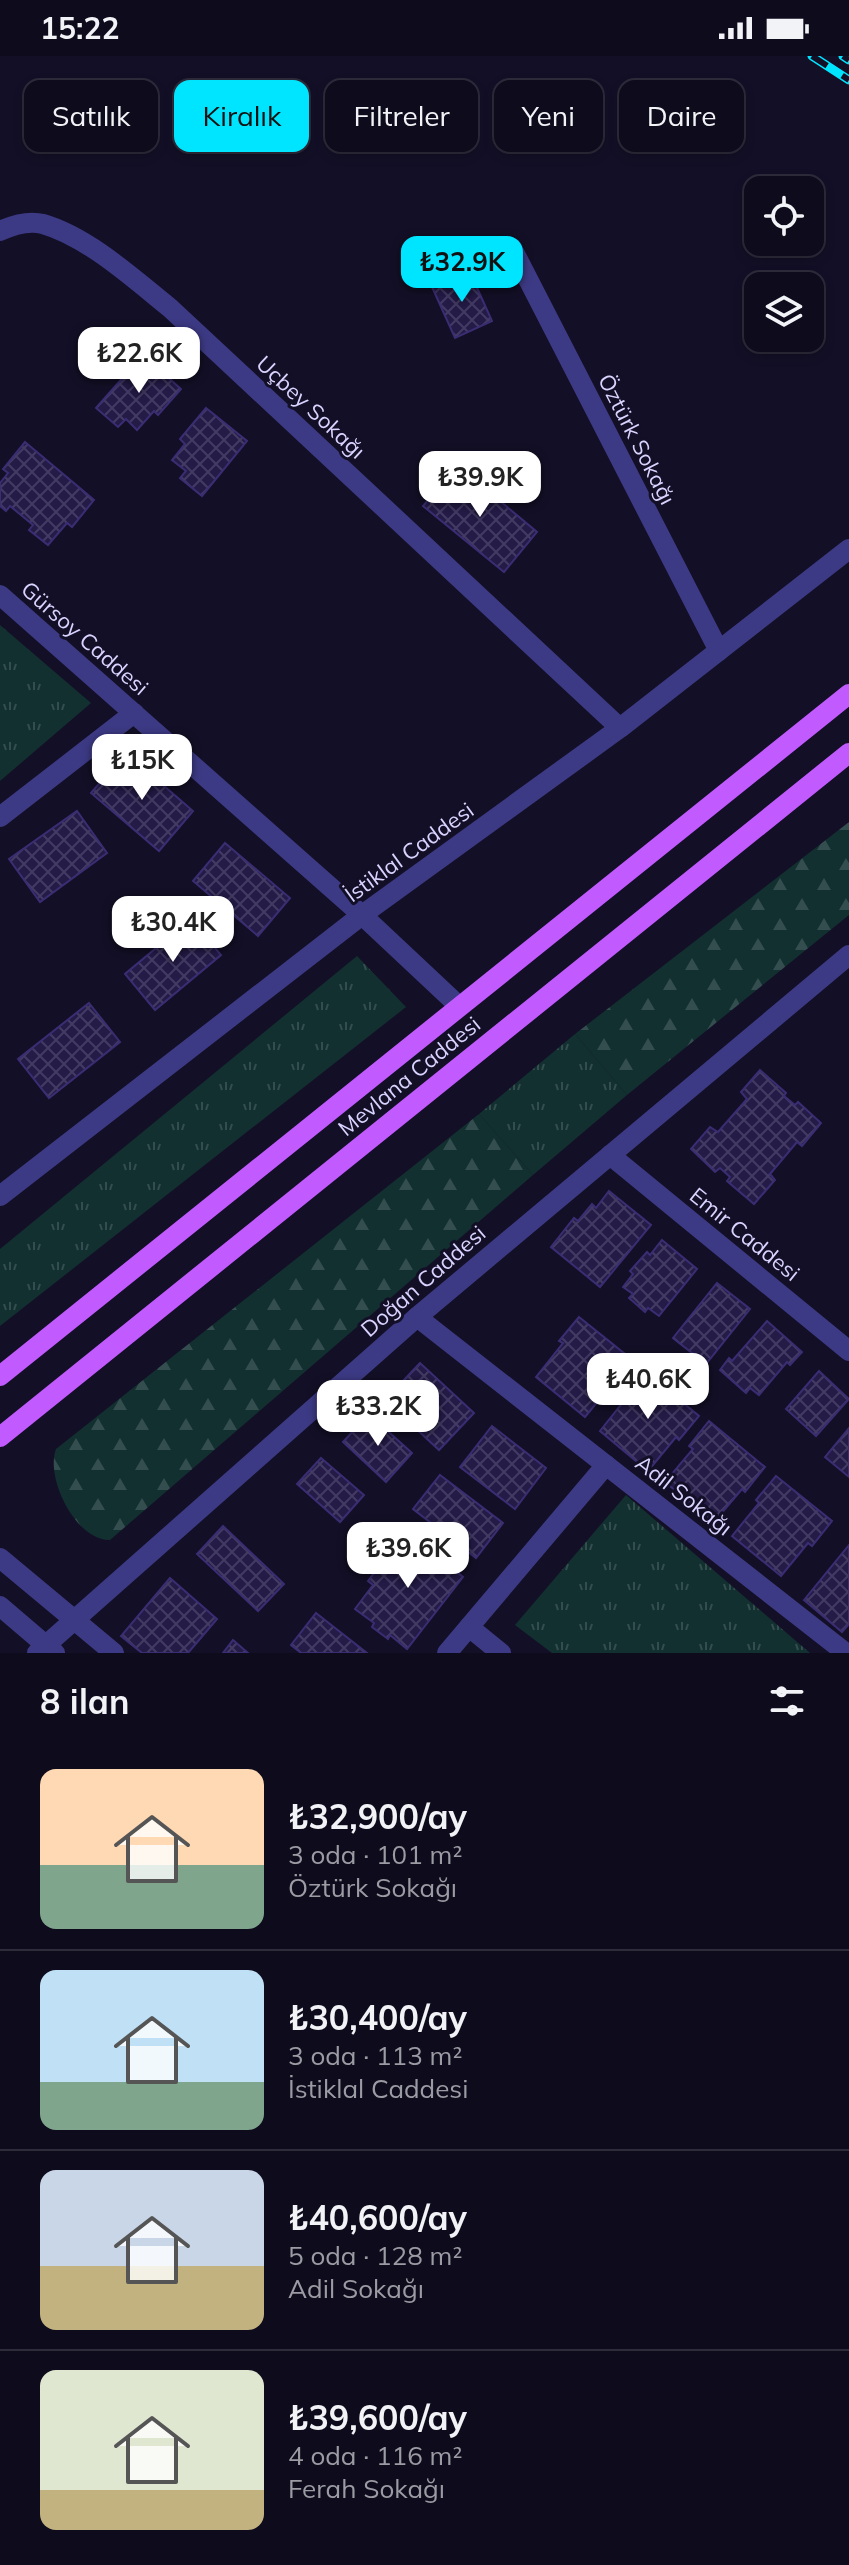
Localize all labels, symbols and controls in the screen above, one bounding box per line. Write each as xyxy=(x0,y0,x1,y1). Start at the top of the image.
text: 15:22 xyxy=(40,9,119,47)
chip: Satılık xyxy=(24,80,158,152)
chip: Kiralık xyxy=(174,80,309,152)
chip: Filtreler xyxy=(325,80,478,152)
chip: Yeni xyxy=(494,80,603,152)
chip: Daire xyxy=(619,80,744,152)
map controls xyxy=(744,176,824,352)
button: locate xyxy=(744,176,824,256)
pin: ₺32.9K xyxy=(397,236,527,304)
text: ₺32.9K xyxy=(419,245,505,278)
button: layers xyxy=(744,272,824,352)
pin: ₺22.6K xyxy=(74,327,204,395)
text: ₺22.6K xyxy=(96,336,182,369)
street label: Uçbey Sokağı xyxy=(251,350,371,464)
street label: Öztürk Sokağı xyxy=(592,369,682,509)
pin: ₺39.9K xyxy=(415,451,545,519)
text: ₺39.9K xyxy=(437,460,523,493)
street label: Gürsoy Caddesi xyxy=(16,575,154,701)
pin: ₺15K xyxy=(95,734,189,802)
text: ₺15K xyxy=(110,743,174,776)
street label: İstiklal Caddesi xyxy=(339,796,479,908)
pin: ₺30.4K xyxy=(108,896,238,964)
text: ₺30.4K xyxy=(130,905,216,938)
street label: Mevlana Caddesi xyxy=(332,1010,486,1142)
street label: Emir Caddesi xyxy=(684,1181,806,1287)
street label: Doğan Caddesi xyxy=(355,1219,491,1343)
pin: ₺40.6K xyxy=(583,1353,713,1421)
text: ₺40.6K xyxy=(605,1362,691,1395)
pin: ₺33.2K xyxy=(313,1380,443,1448)
text: ₺33.2K xyxy=(335,1389,421,1422)
street label: Adil Sokağı xyxy=(630,1449,738,1541)
pin: ₺39.6K xyxy=(343,1522,473,1590)
text: ₺39.6K xyxy=(365,1531,451,1564)
icon: filters xyxy=(765,1679,809,1723)
text: 8 ilan xyxy=(40,1680,129,1723)
text: ₺32,900/ay xyxy=(288,1795,467,1838)
icon: home xyxy=(104,1801,200,1897)
text: 3 oda · 101 m² xyxy=(288,1838,462,1871)
text: Öztürk Sokağı xyxy=(288,1871,457,1904)
text: ₺30,400/ay xyxy=(288,1996,467,2039)
icon: home xyxy=(104,2002,200,2098)
text: 3 oda · 113 m² xyxy=(288,2039,462,2072)
text: İstiklal Caddesi xyxy=(288,2072,468,2105)
text: ₺40,600/ay xyxy=(288,2196,467,2239)
icon: home xyxy=(104,2202,200,2298)
text: 5 oda · 128 m² xyxy=(288,2239,462,2272)
text: Adil Sokağı xyxy=(288,2272,424,2305)
text: ₺39,600/ay xyxy=(288,2396,467,2439)
icon: home xyxy=(104,2402,200,2498)
text: 4 oda · 116 m² xyxy=(288,2439,462,2472)
text: Ferah Sokağı xyxy=(288,2472,445,2505)

